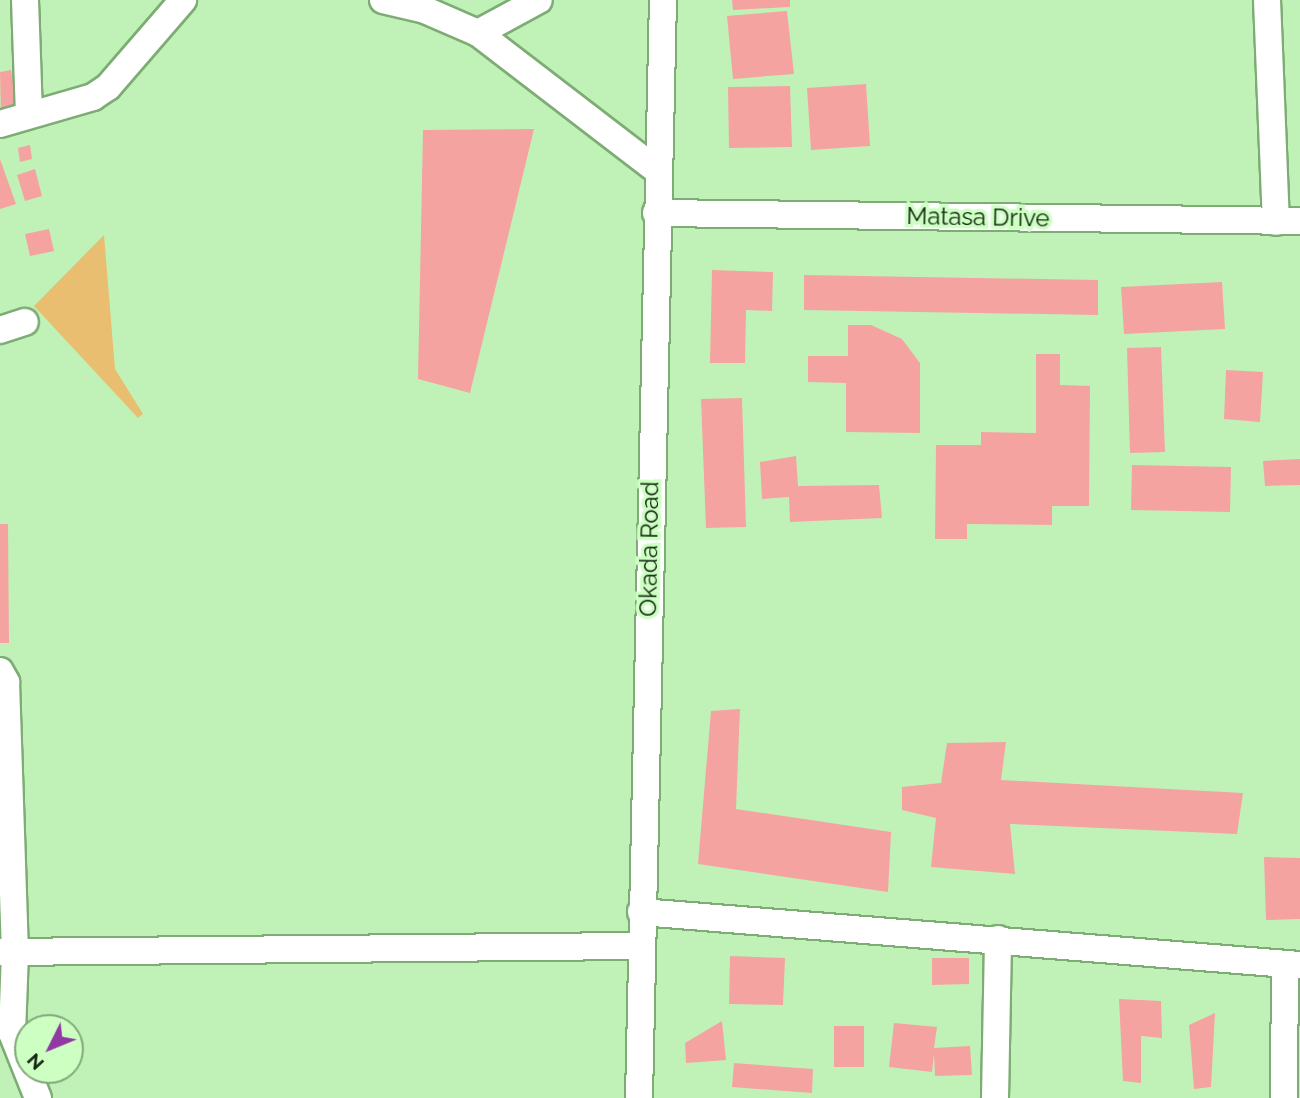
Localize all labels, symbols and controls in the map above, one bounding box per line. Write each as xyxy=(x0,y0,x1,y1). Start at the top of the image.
street label: Matasa Drive xyxy=(906,201,1050,233)
street label: Okada Road xyxy=(633,481,665,617)
north arrow xyxy=(14,1014,84,1084)
text: N xyxy=(22,1049,48,1075)

